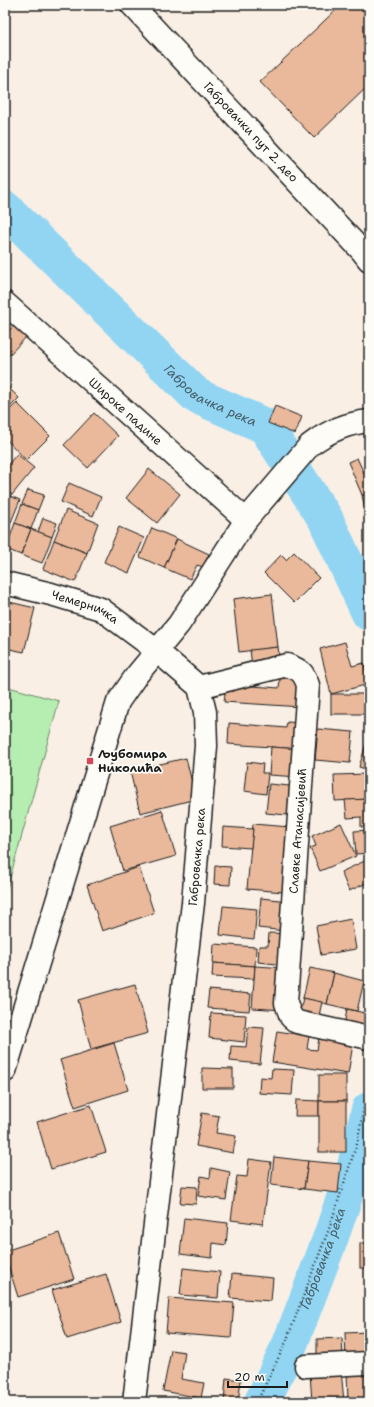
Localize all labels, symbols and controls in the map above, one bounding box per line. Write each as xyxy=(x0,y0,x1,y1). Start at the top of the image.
street label: Габровачки пут 2. део xyxy=(200,79,302,186)
water label: Габровачка река xyxy=(160,361,259,430)
street label: Широке падине xyxy=(85,374,166,449)
street label: Чемерничка xyxy=(50,587,122,628)
place label: Љубомира Николића xyxy=(98,746,168,776)
marker: Љубомира Николића xyxy=(85,756,95,766)
street label: Славке Атанасијевић xyxy=(286,768,310,894)
street label: Габровачка река xyxy=(185,807,209,907)
water label: Габровачка река xyxy=(296,1205,349,1312)
scale bar xyxy=(228,1363,287,1389)
text: 20 m xyxy=(234,1369,265,1385)

